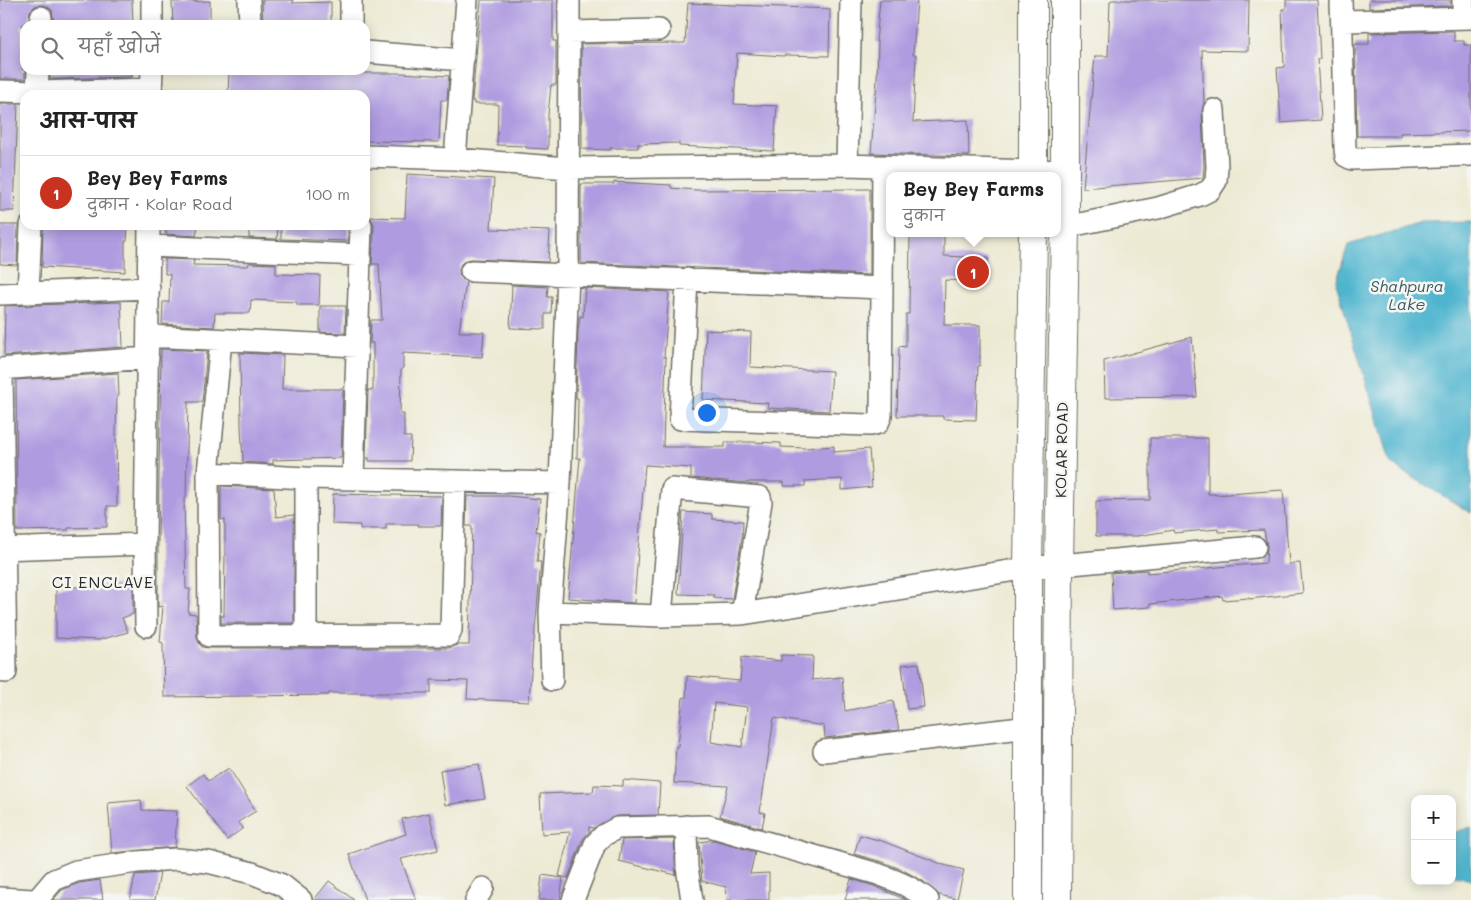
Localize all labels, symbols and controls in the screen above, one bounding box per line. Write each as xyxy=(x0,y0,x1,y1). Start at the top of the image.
search box xyxy=(20,20,370,75)
text: यहाँ खोजें xyxy=(78,33,161,58)
icon: search xyxy=(38,34,66,62)
text: आस-पास xyxy=(40,106,136,133)
text: Bey Bey Farms xyxy=(87,165,228,190)
popup xyxy=(886,172,1061,237)
text: Bey Bey Farms xyxy=(903,176,1044,201)
text: 1 xyxy=(52,183,60,204)
text: 100 m xyxy=(305,183,350,204)
text: दुकान · Kolar Road xyxy=(87,193,232,214)
text: दुकान xyxy=(903,204,945,225)
pin: 1 xyxy=(957,253,989,291)
water label: Shahpura Lake xyxy=(1370,275,1444,314)
your location xyxy=(694,400,720,426)
street label: KOLAR ROAD xyxy=(1050,402,1072,498)
district label: CI ENCLAVE xyxy=(52,571,154,592)
map controls xyxy=(1411,795,1456,885)
button: + xyxy=(1411,795,1456,840)
button: − xyxy=(1411,840,1456,885)

